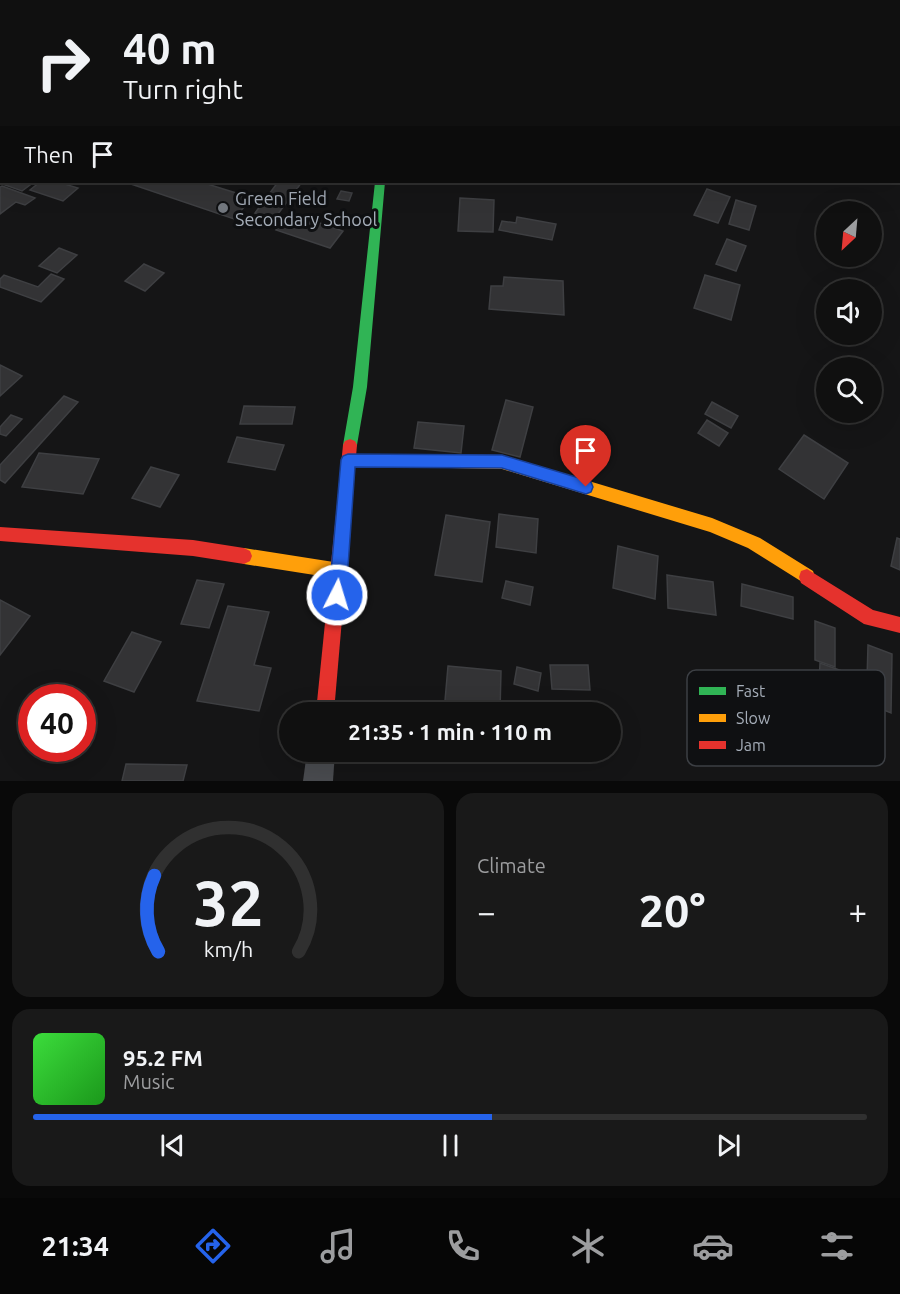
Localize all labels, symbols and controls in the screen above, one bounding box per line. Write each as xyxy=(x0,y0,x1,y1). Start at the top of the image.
icon: right xyxy=(24,24,102,102)
text: 40 m xyxy=(123,25,217,72)
text: Turn right xyxy=(123,74,243,104)
icon: arrive xyxy=(86,138,119,171)
text: Then xyxy=(24,142,74,167)
place label: Green Field Secondary School xyxy=(235,188,377,229)
marker: Green Field Secondary School xyxy=(216,201,230,215)
north arrow xyxy=(816,201,882,267)
map controls xyxy=(816,201,882,423)
button: sound xyxy=(816,279,882,345)
button: search xyxy=(816,357,882,423)
pin xyxy=(560,425,611,487)
icon: arrive xyxy=(569,434,602,467)
position arrow xyxy=(305,563,369,627)
legend xyxy=(687,670,885,766)
text: Fast xyxy=(736,682,766,700)
speed limit sign: 40 xyxy=(18,684,96,762)
text: Slow xyxy=(736,709,771,727)
text: 21:35 · 1 min · 110 m xyxy=(348,719,552,744)
text: Jam xyxy=(736,736,766,754)
text: Climate xyxy=(477,854,546,877)
text: 32 xyxy=(193,868,263,938)
text: 20° xyxy=(639,885,705,936)
text: − xyxy=(477,893,496,930)
text: + xyxy=(848,893,867,930)
text: km/h xyxy=(203,937,253,961)
text: 95.2 FM xyxy=(123,1045,203,1070)
text: Music xyxy=(123,1070,175,1093)
icon: previous xyxy=(156,1129,189,1162)
icon: pause xyxy=(434,1129,467,1162)
icon: next xyxy=(712,1129,745,1162)
icon: directions xyxy=(192,1225,234,1267)
icon: music xyxy=(317,1225,359,1267)
icon: phone xyxy=(442,1225,484,1267)
icon: climate xyxy=(567,1225,609,1267)
icon: car xyxy=(692,1225,734,1267)
icon: filters xyxy=(816,1225,858,1267)
text: 21:34 xyxy=(41,1231,109,1261)

